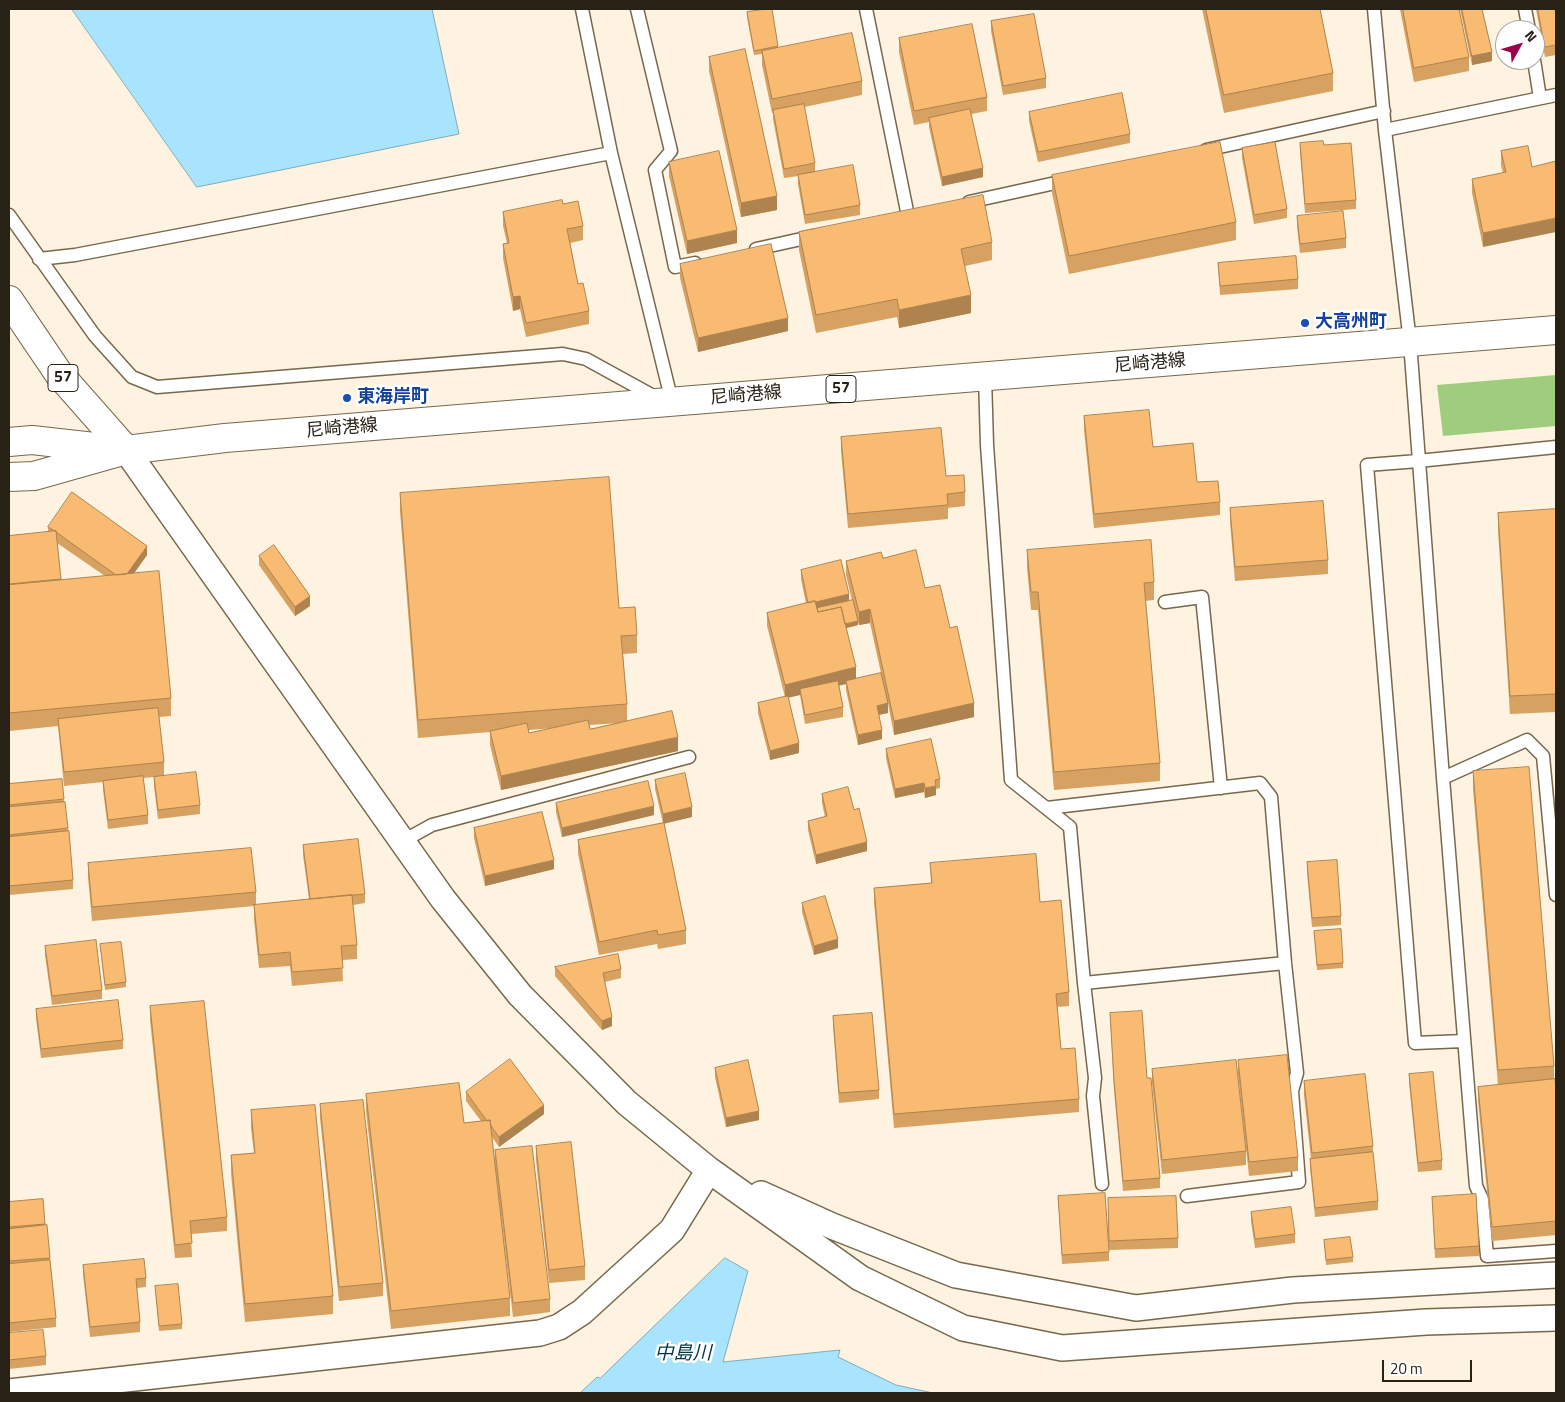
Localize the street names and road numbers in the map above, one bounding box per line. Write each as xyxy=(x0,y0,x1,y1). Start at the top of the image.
street label: 尼崎港線 xyxy=(1113,350,1187,378)
road number: 57 xyxy=(48,364,78,392)
road number: 57 xyxy=(826,376,856,402)
street label: 尼崎港線 xyxy=(709,382,783,410)
street label: 尼崎港線 xyxy=(305,415,379,443)

